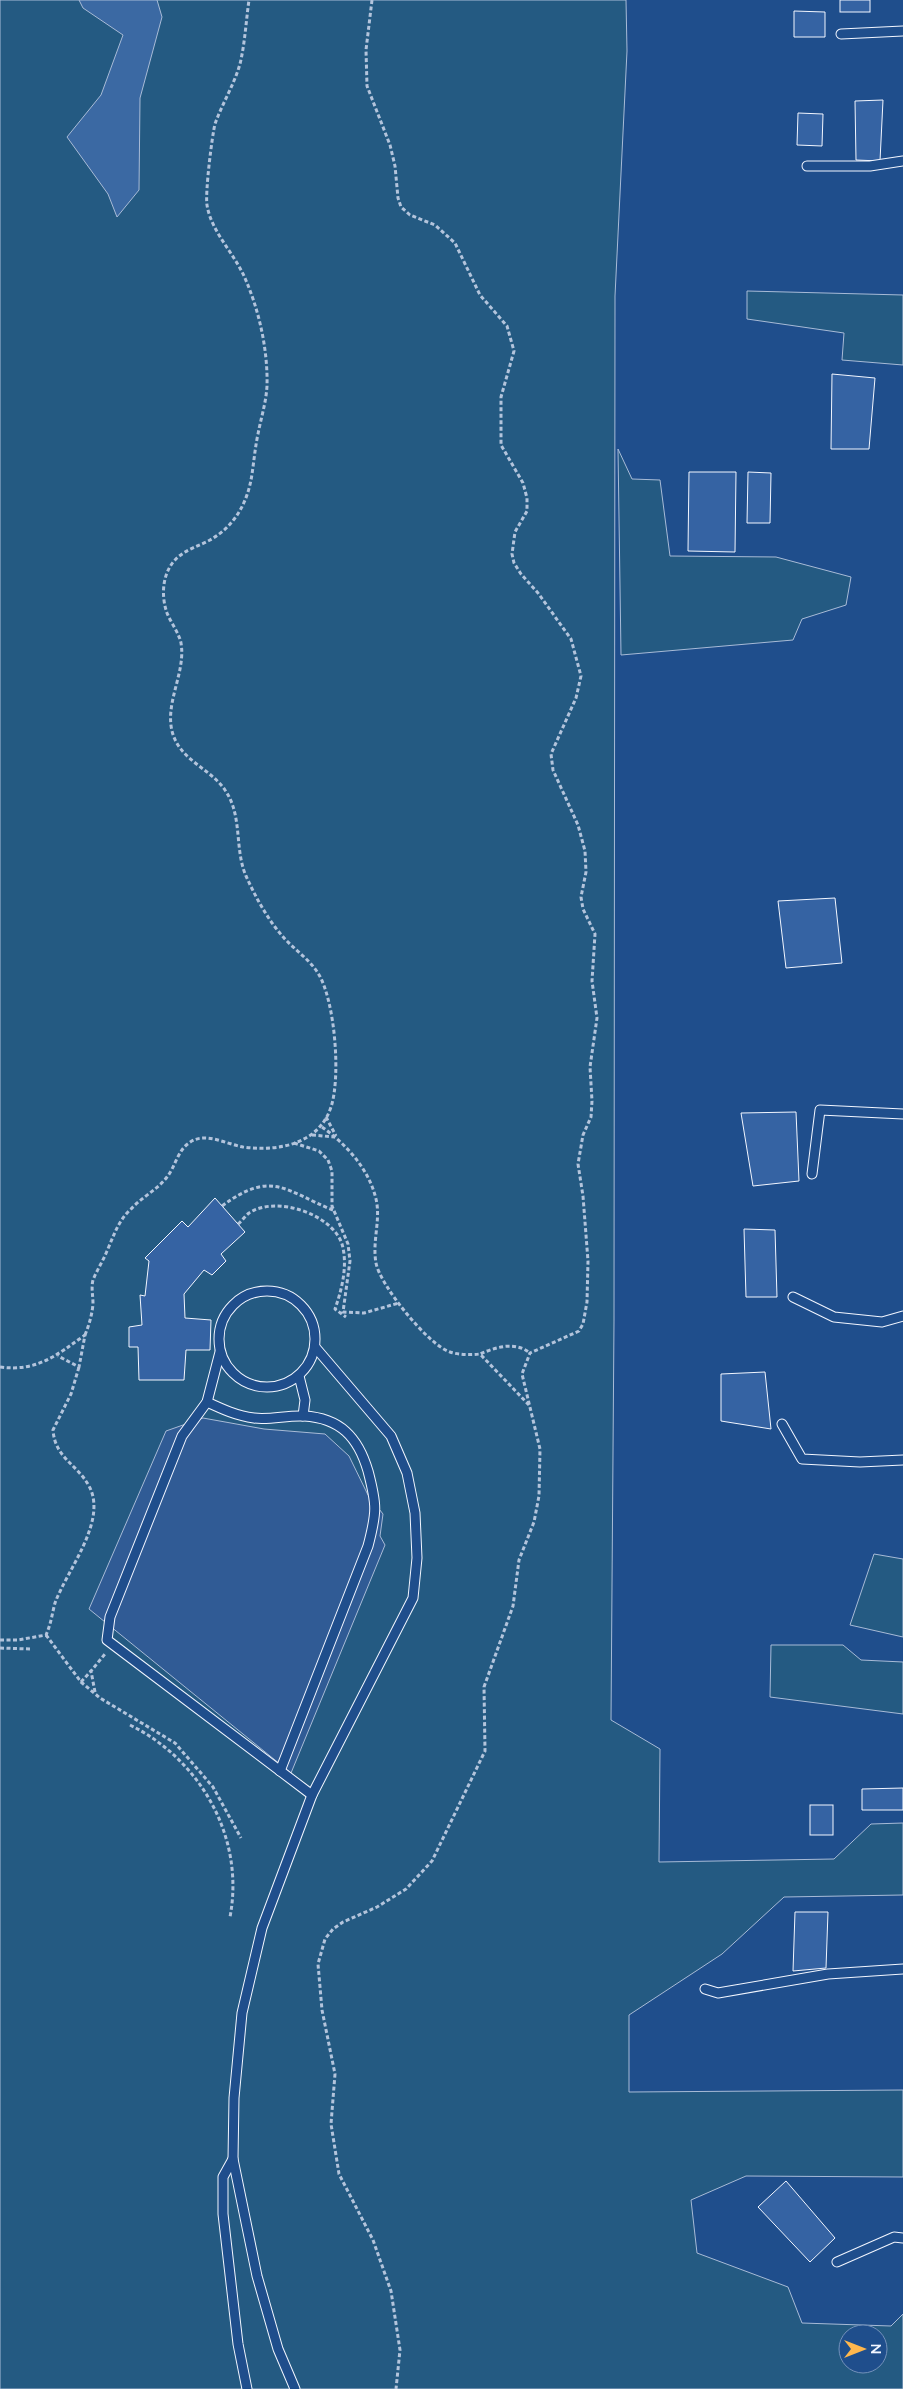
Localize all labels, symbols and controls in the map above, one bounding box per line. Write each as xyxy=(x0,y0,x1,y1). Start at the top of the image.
north arrow xyxy=(838,2324,888,2374)
text: N xyxy=(868,2344,885,2354)

